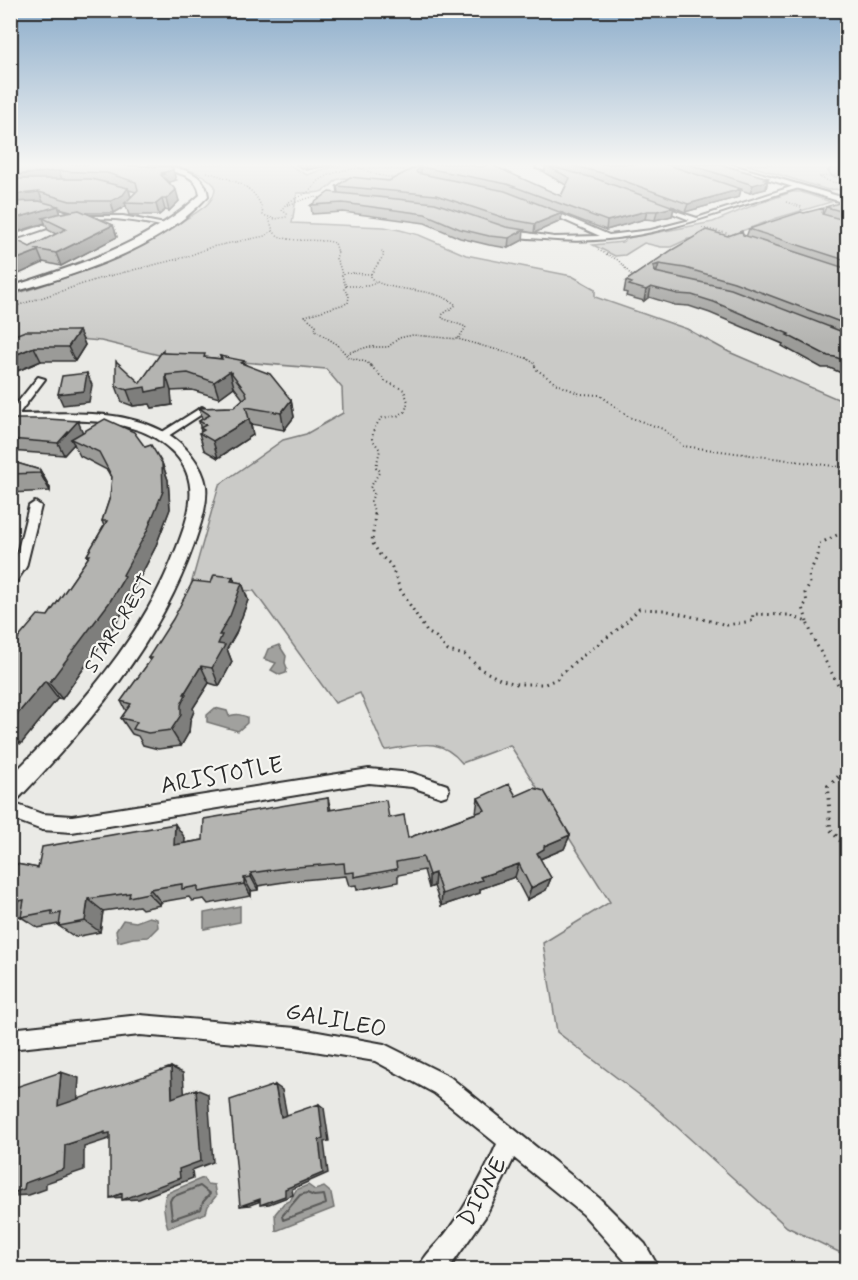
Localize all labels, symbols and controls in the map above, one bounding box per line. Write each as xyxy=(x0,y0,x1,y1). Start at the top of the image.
street label: STARCREST xyxy=(78,570,160,678)
street label: ARISTOTLE xyxy=(158,750,286,802)
street label: GALILEO xyxy=(283,996,389,1046)
street label: DIONE xyxy=(451,1151,515,1232)

